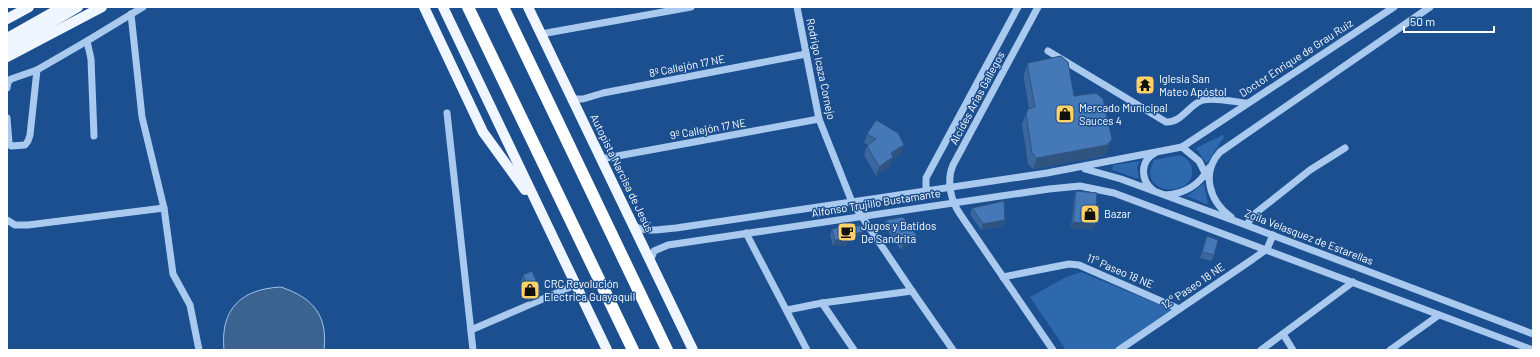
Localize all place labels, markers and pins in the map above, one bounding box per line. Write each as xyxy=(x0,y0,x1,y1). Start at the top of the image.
place label: Iglesia San Mateo Apóstol xyxy=(1159,72,1227,98)
temple icon: Iglesia San Mateo Apóstol xyxy=(1134,74,1156,96)
place label: Mercado Municipal Sauces 4 xyxy=(1079,101,1167,127)
shop icon: Mercado Municipal Sauces 4 xyxy=(1054,103,1076,125)
shop icon: Bazar xyxy=(1079,203,1101,225)
place label: Bazar xyxy=(1104,207,1131,220)
place label: Jugos y Batidos De Sandrita xyxy=(861,219,936,245)
cafe icon: Jugos y Batidos De Sandrita xyxy=(836,221,858,243)
place label: CRC Revolución Electrica Guayaquil xyxy=(544,277,635,303)
shop icon: CRC Revolución Electrica Guayaquil xyxy=(519,279,541,301)

